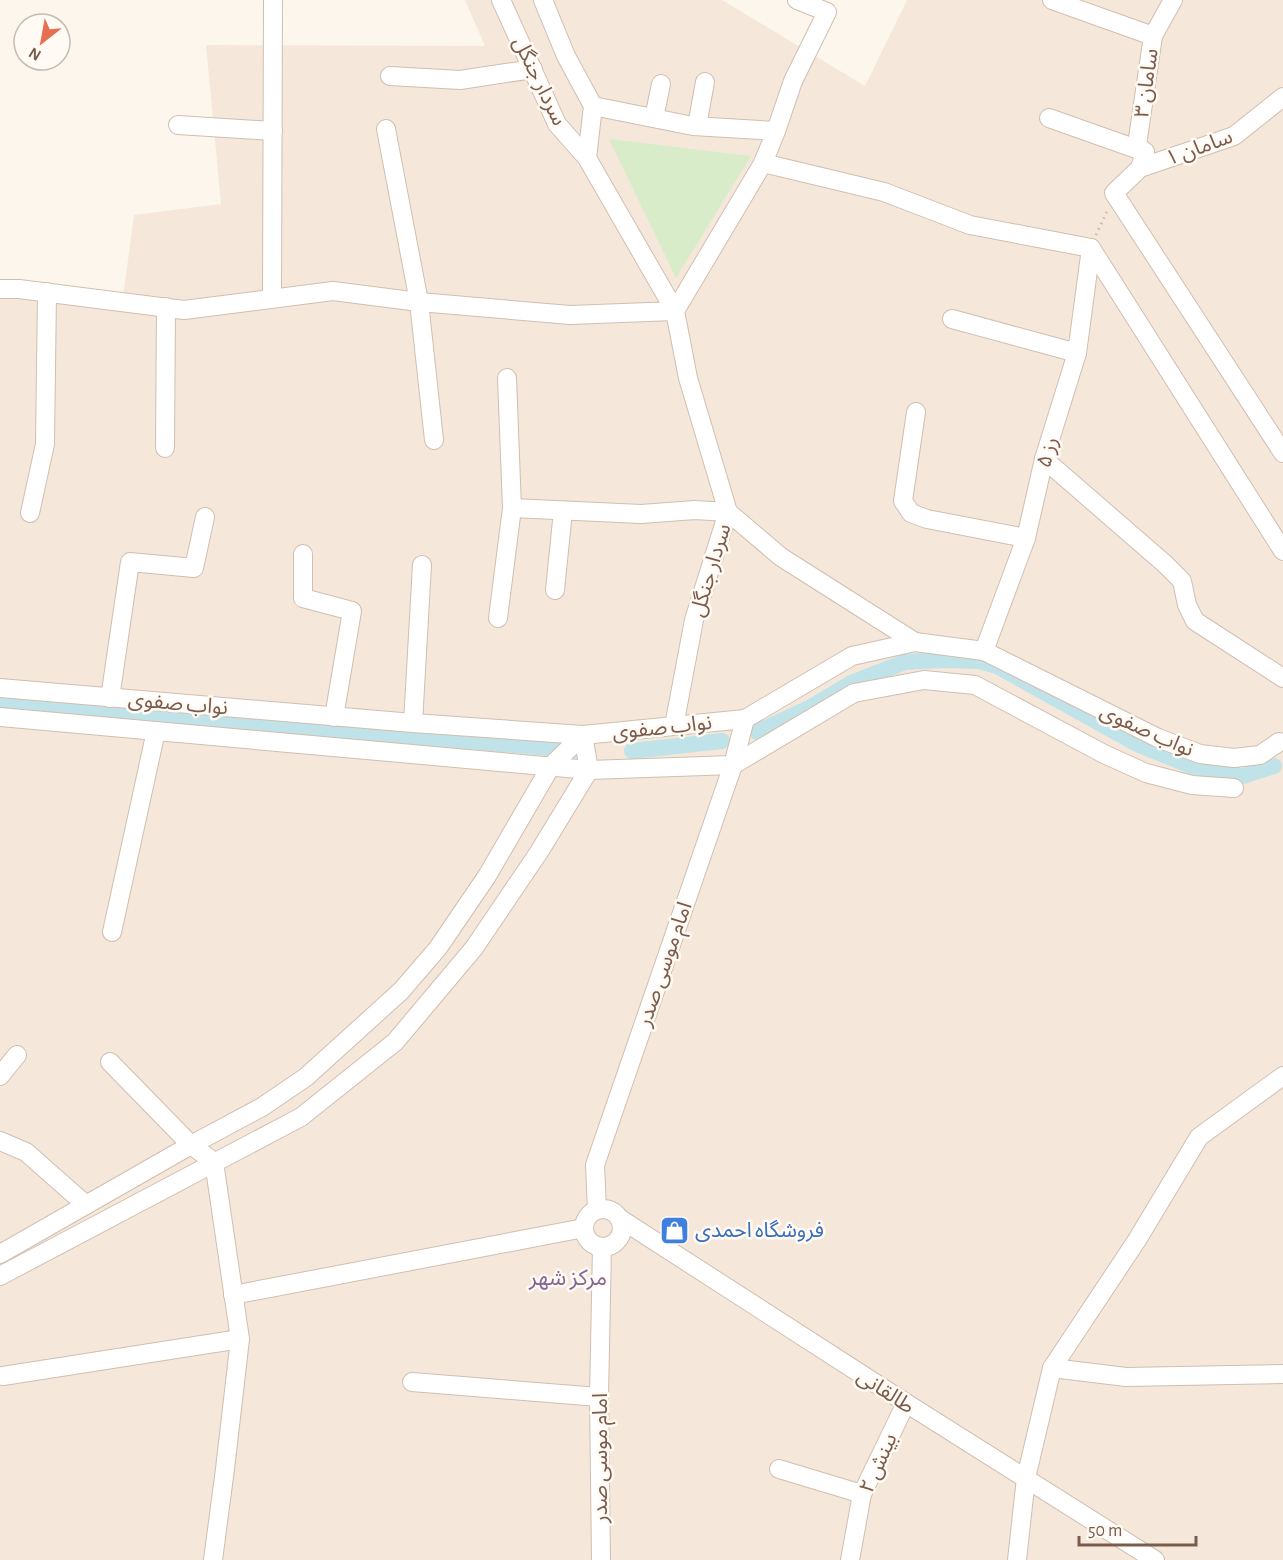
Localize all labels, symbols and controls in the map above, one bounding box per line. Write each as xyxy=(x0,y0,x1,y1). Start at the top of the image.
north arrow xyxy=(12,12,72,72)
street label: سردار جنگل xyxy=(508,33,571,129)
text: N xyxy=(26,44,44,64)
street label: سامان ۳ xyxy=(1131,47,1163,119)
street label: سامان ۱ xyxy=(1163,126,1236,170)
street label: رز ۵ xyxy=(1033,434,1063,470)
street label: سردار جنگل xyxy=(685,521,735,619)
street label: نواب صفوی xyxy=(127,689,229,719)
street label: نواب صفوی xyxy=(1096,701,1197,761)
street label: نواب صفوی xyxy=(611,712,713,744)
street label: امام موسی صدر xyxy=(633,899,700,1032)
shop icon: فروشگاه احمدی xyxy=(658,1214,690,1246)
place label: فروشگاه احمدی xyxy=(695,1219,824,1242)
district label: مرکز شهر xyxy=(528,1267,607,1290)
street label: طالقانی xyxy=(853,1365,918,1418)
street label: امام موسی صدر xyxy=(590,1393,616,1524)
street label: بینش ۲ xyxy=(856,1430,902,1497)
scale bar xyxy=(1079,1509,1196,1547)
text: 50 m xyxy=(1088,1522,1122,1540)

